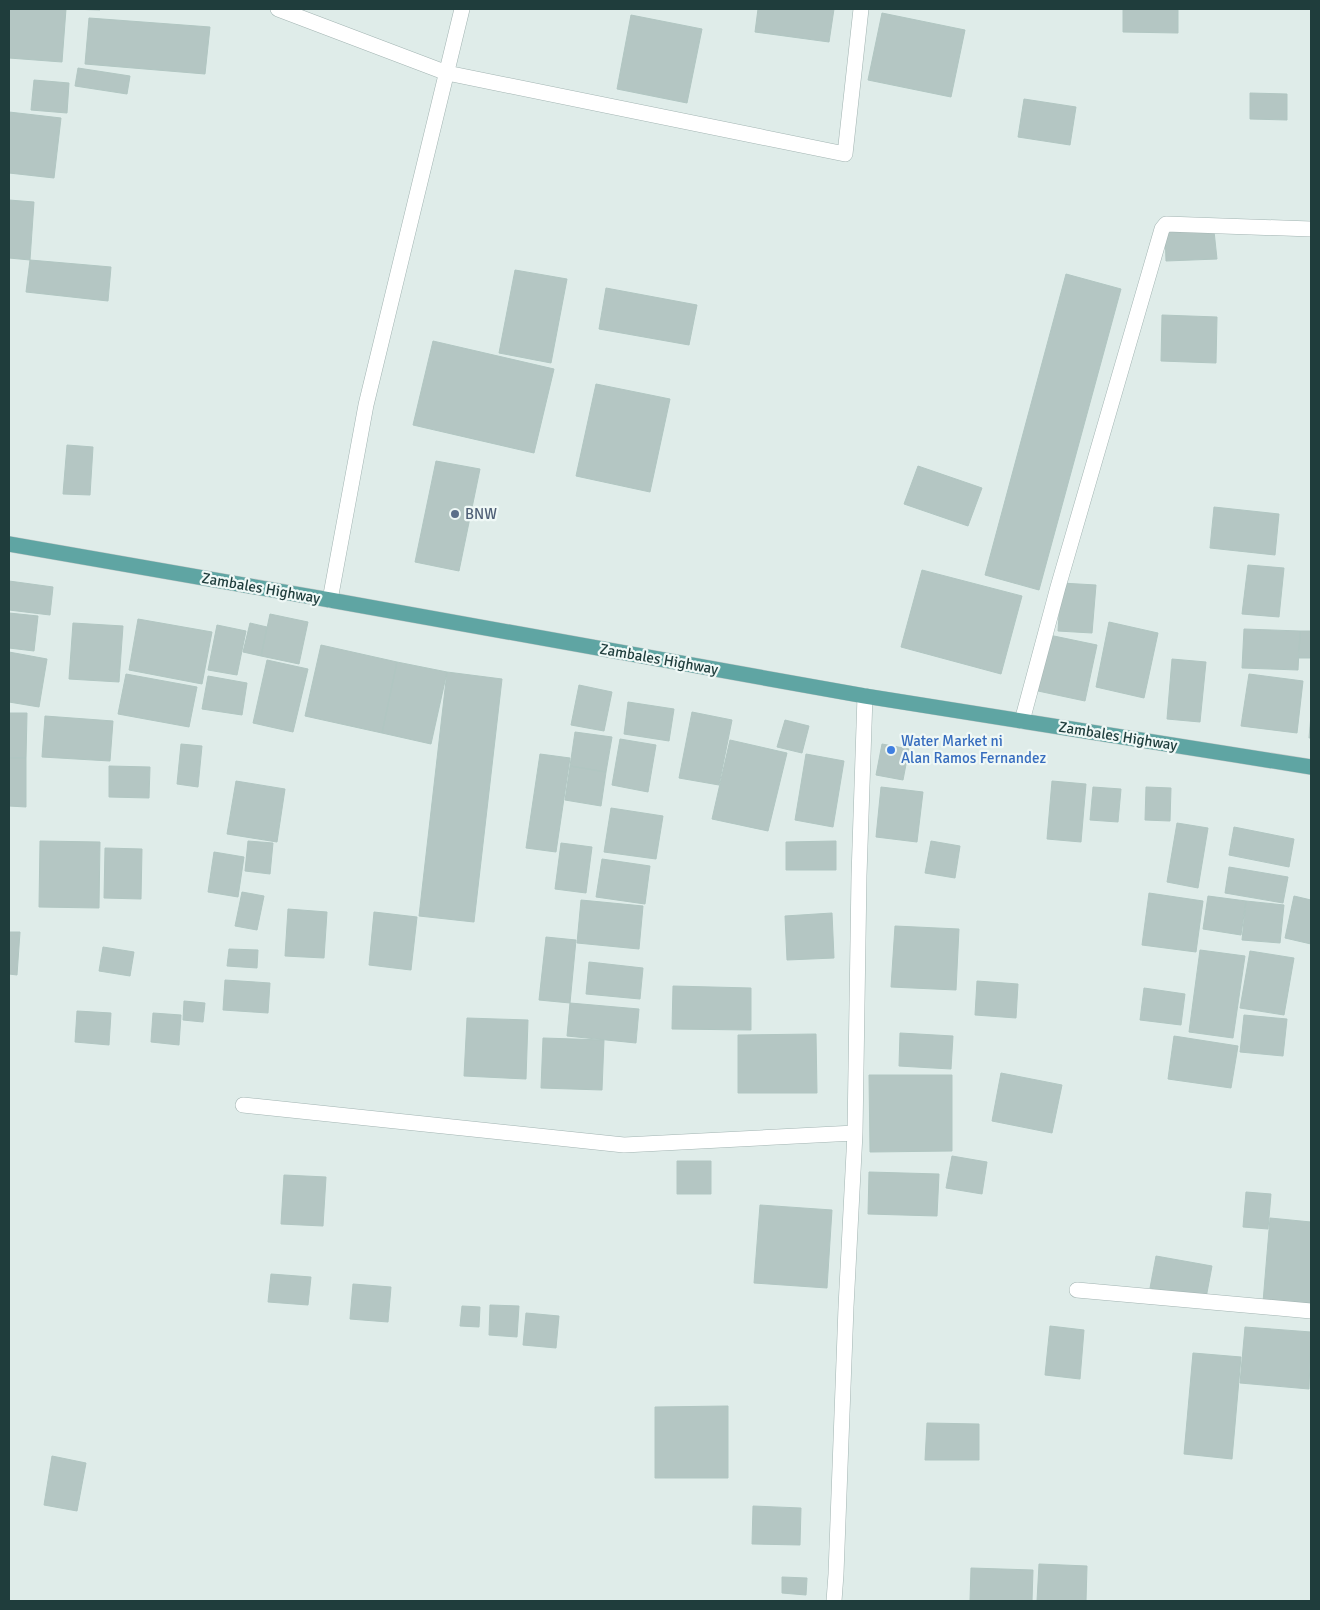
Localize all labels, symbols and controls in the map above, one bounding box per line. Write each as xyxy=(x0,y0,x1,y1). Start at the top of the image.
place label: BNW xyxy=(465,505,497,523)
marker: BNW xyxy=(449,508,461,520)
street label: Zambales Highway xyxy=(200,569,322,607)
street label: Zambales Highway xyxy=(598,640,720,678)
street label: Zambales Highway xyxy=(1057,718,1179,754)
place label: Water Market ni Alan Ramos Fernandez xyxy=(901,732,1047,767)
marker: Water Market ni Alan Ramos Fernandez xyxy=(885,744,897,756)

